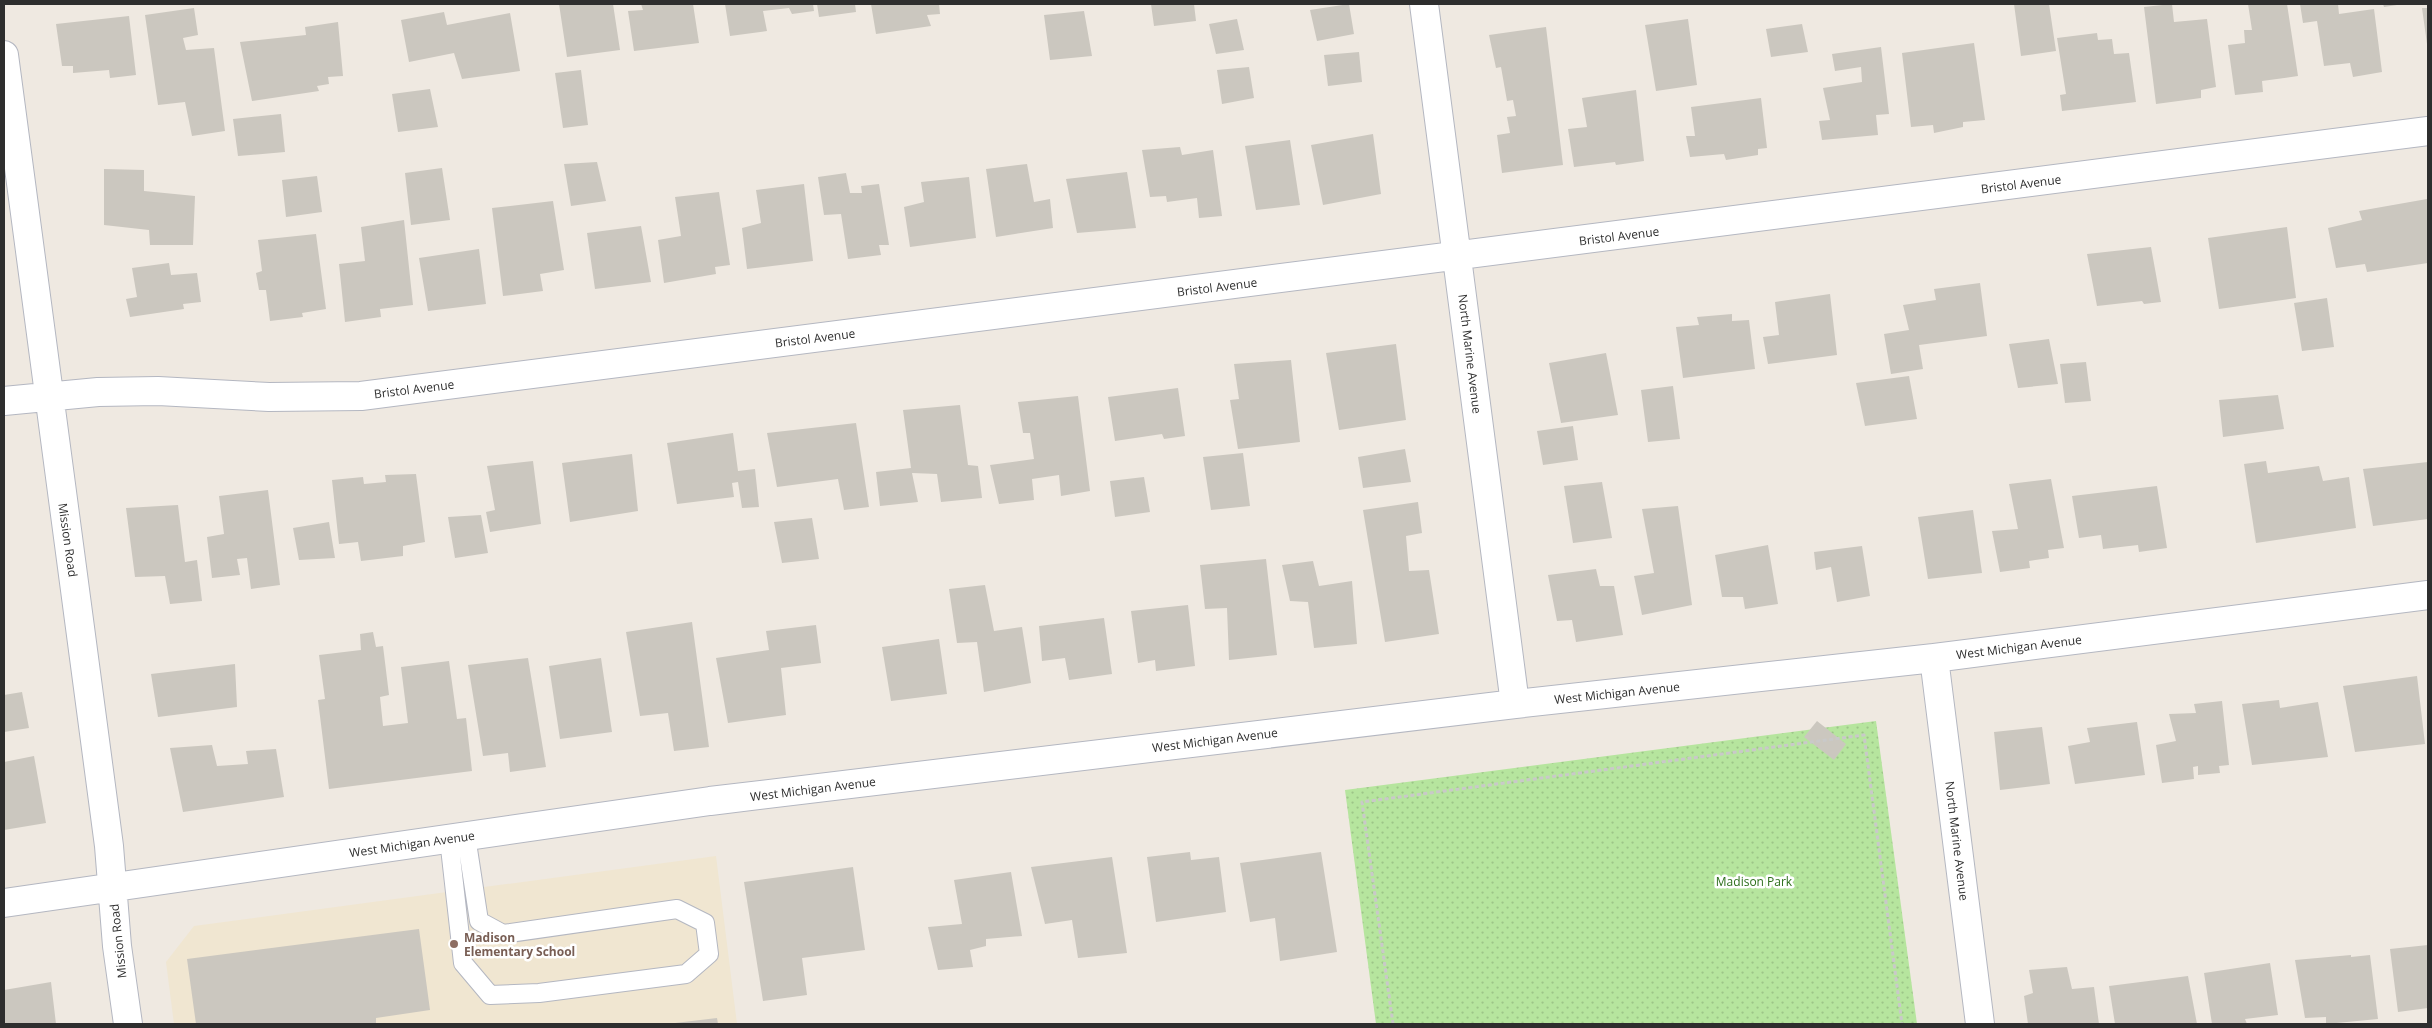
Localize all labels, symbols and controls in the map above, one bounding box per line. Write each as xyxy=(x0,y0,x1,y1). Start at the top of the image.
street label: Bristol Avenue xyxy=(1980,171,2062,197)
street label: Bristol Avenue xyxy=(1578,223,1660,249)
street label: Bristol Avenue xyxy=(1176,274,1258,300)
street label: North Marine Avenue xyxy=(1454,293,1486,415)
street label: Bristol Avenue xyxy=(774,325,856,351)
street label: Bristol Avenue xyxy=(373,376,455,402)
street label: Mission Road xyxy=(54,502,82,578)
street label: West Michigan Avenue xyxy=(1955,631,2083,663)
street label: West Michigan Avenue xyxy=(1553,678,1681,708)
street label: West Michigan Avenue xyxy=(1151,724,1279,756)
street label: West Michigan Avenue xyxy=(749,773,877,805)
street label: North Marine Avenue xyxy=(1941,780,1973,902)
street label: West Michigan Avenue xyxy=(348,827,476,861)
park label: Madison Park xyxy=(1716,873,1793,890)
street label: Mission Road xyxy=(106,903,130,979)
place label: Madison Elementary School xyxy=(464,929,575,960)
marker: Madison Elementary School xyxy=(448,938,460,950)

